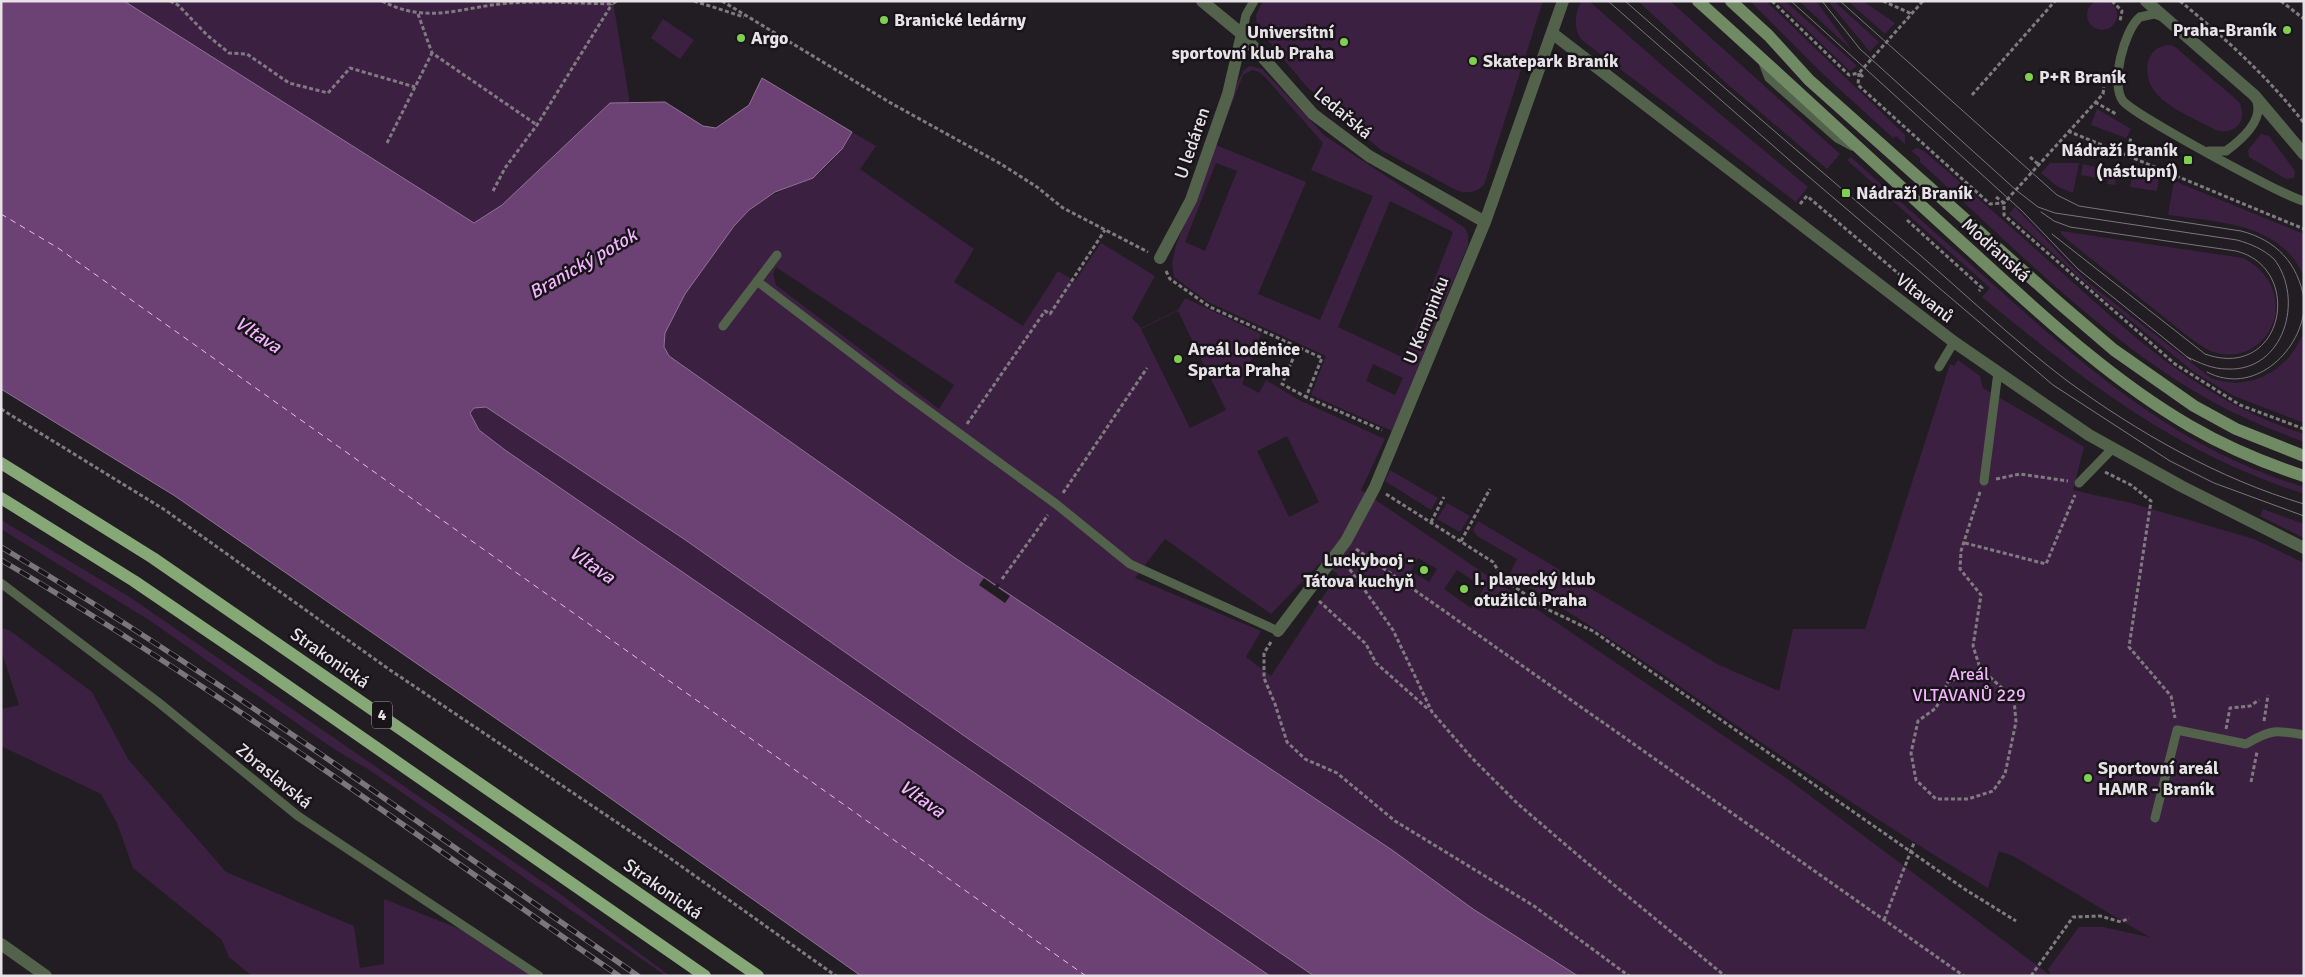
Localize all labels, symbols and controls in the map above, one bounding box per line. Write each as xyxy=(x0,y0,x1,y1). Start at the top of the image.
place label: Branické ledárny xyxy=(894,9,1026,31)
marker: Branické ledárny xyxy=(878,14,890,26)
place label: Praha-Braník xyxy=(2173,19,2278,41)
place label: Universitní sportovní klub Praha xyxy=(1172,21,1335,64)
marker: Praha-Braník xyxy=(2281,24,2293,36)
place label: Argo xyxy=(751,27,788,49)
marker: Argo xyxy=(735,32,747,44)
marker: Universitní sportovní klub Praha xyxy=(1338,36,1350,48)
place label: Skatepark Braník xyxy=(1483,50,1619,72)
marker: Skatepark Braník xyxy=(1467,55,1479,67)
place label: P+R Braník xyxy=(2039,66,2127,88)
marker: P+R Braník xyxy=(2023,71,2035,83)
street label: Ledařská xyxy=(1309,82,1377,144)
street label: U ledáren xyxy=(1170,104,1214,182)
place label: Nádraží Braník (nástupní) xyxy=(2061,139,2179,182)
marker: Nádraží Braník (nástupní) xyxy=(2182,154,2194,166)
place label: Nádraží Braník xyxy=(1856,182,1973,204)
marker: Nádraží Braník xyxy=(1840,187,1852,199)
street label: Modřanská xyxy=(1957,213,2035,287)
water label: Branický potok xyxy=(525,223,642,305)
street label: Vltavanů xyxy=(1892,269,1958,327)
street label: U Kempinku xyxy=(1398,273,1454,367)
water label: Vltava xyxy=(230,311,287,360)
place label: Areál loděnice Sparta Praha xyxy=(1188,338,1300,381)
marker: Areál loděnice Sparta Praha xyxy=(1172,353,1184,365)
water label: Vltava xyxy=(564,541,621,590)
place label: Luckybooj - Tátova kuchyň xyxy=(1303,549,1414,592)
marker: Luckybooj - Tátova kuchyň xyxy=(1418,564,1430,576)
place label: I. plavecký klub otužilců Praha xyxy=(1474,568,1596,611)
marker: I. plavecký klub otužilců Praha xyxy=(1458,583,1470,595)
street label: Strakonická xyxy=(286,623,374,693)
park label: Areál VLTAVANŮ 229 xyxy=(1912,663,2026,706)
road number: 4 xyxy=(372,702,392,728)
street label: Zbraslavská xyxy=(232,739,316,813)
place label: Sportovní areál HAMR - Braník xyxy=(2098,757,2219,800)
marker: Sportovní areál HAMR - Braník xyxy=(2082,772,2094,784)
water label: Vltava xyxy=(894,775,951,824)
street label: Strakonická xyxy=(619,854,707,924)

